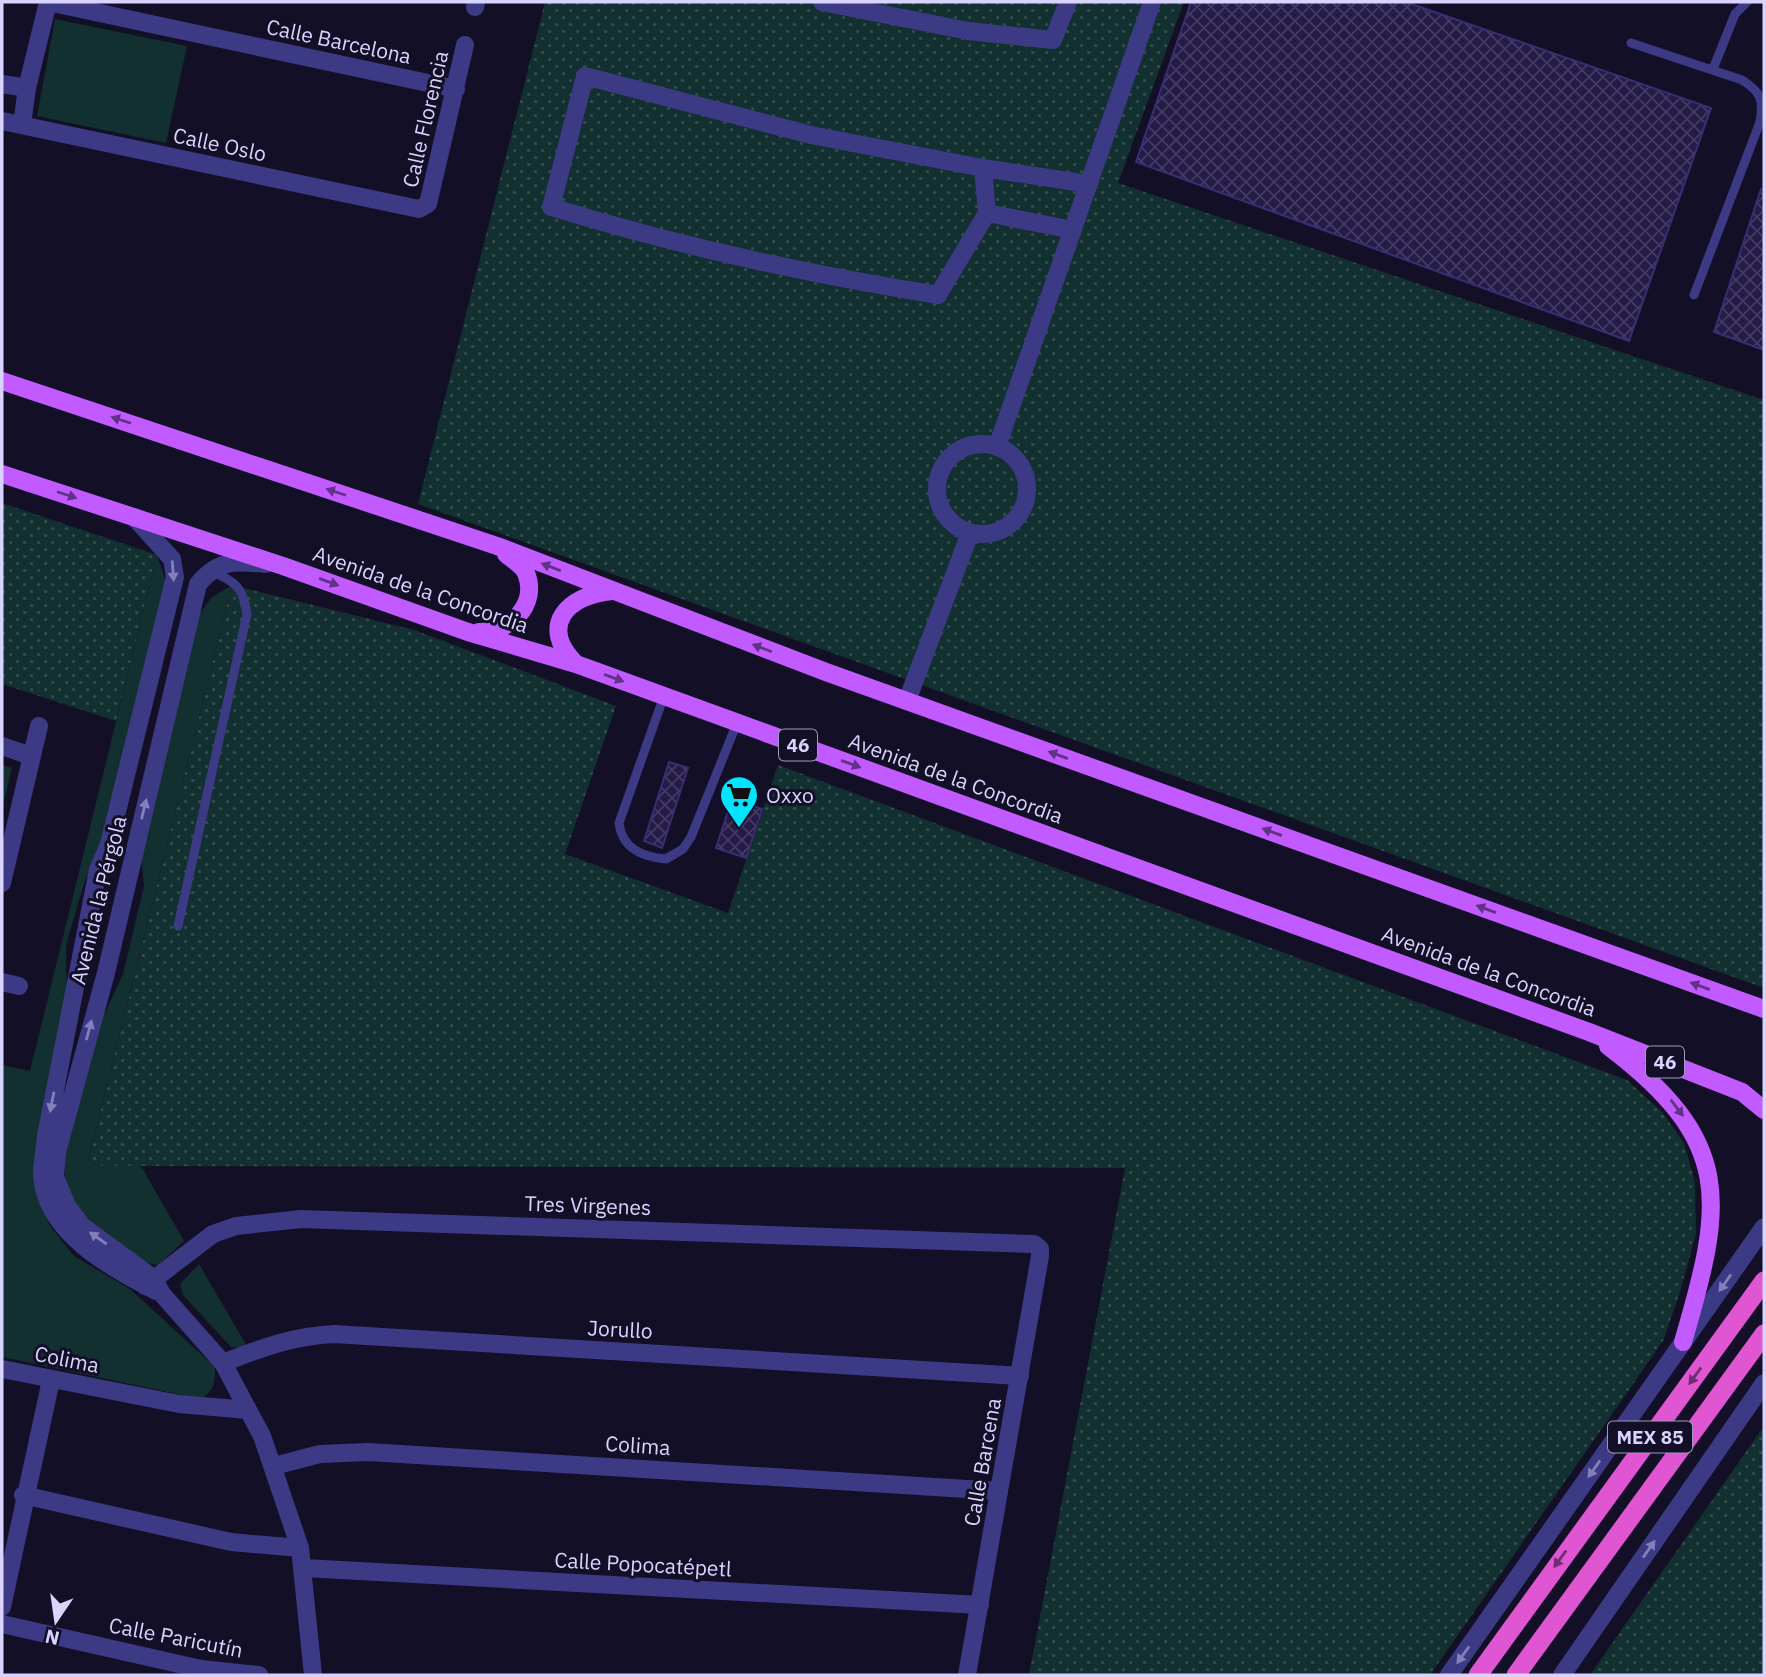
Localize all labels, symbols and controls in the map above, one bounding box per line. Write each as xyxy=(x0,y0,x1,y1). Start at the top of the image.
street label: Calle Barcelona xyxy=(264,12,414,70)
street label: Calle Florencia xyxy=(396,48,454,190)
street label: Calle Oslo xyxy=(171,120,269,168)
one-way arrow xyxy=(110,415,131,425)
one-way arrow xyxy=(326,486,347,497)
one-way arrow xyxy=(56,490,77,501)
street label: Avenida de la Concordia xyxy=(310,539,532,639)
one-way arrow xyxy=(167,560,178,582)
one-way arrow xyxy=(541,561,562,572)
one-way arrow xyxy=(319,577,340,588)
one-way arrow xyxy=(752,642,773,653)
one-way arrow xyxy=(604,673,625,684)
street label: Avenida de la Concordia xyxy=(845,726,1067,830)
road number: 46 xyxy=(779,730,817,760)
one-way arrow xyxy=(1047,749,1068,760)
one-way arrow xyxy=(841,759,862,770)
supermarket icon: Oxxo xyxy=(718,774,760,829)
place label: Oxxo xyxy=(766,781,814,809)
one-way arrow xyxy=(138,798,149,820)
street label: Avenida la Pérgola xyxy=(64,813,132,987)
one-way arrow xyxy=(1261,826,1282,837)
one-way arrow xyxy=(1475,903,1496,914)
street label: Avenida de la Concordia xyxy=(1378,919,1600,1023)
one-way arrow xyxy=(1689,980,1710,991)
one-way arrow xyxy=(84,1019,95,1041)
road number: 46 xyxy=(1646,1046,1684,1078)
one-way arrow xyxy=(47,1091,58,1113)
one-way arrow xyxy=(1669,1099,1683,1117)
street label: Tres Virgenes xyxy=(524,1189,652,1221)
one-way arrow xyxy=(89,1232,108,1245)
one-way arrow xyxy=(1718,1274,1732,1292)
street label: Jorullo xyxy=(587,1313,653,1345)
street label: Colima xyxy=(32,1339,102,1379)
one-way arrow xyxy=(1688,1367,1702,1385)
street label: Calle Barcena xyxy=(957,1396,1007,1528)
road number: MEX 85 xyxy=(1608,1422,1692,1452)
street label: Colima xyxy=(604,1429,672,1461)
one-way arrow xyxy=(1587,1460,1601,1478)
one-way arrow xyxy=(1642,1540,1656,1558)
street label: Calle Popocatépetl xyxy=(554,1545,733,1583)
one-way arrow xyxy=(1553,1550,1568,1568)
north arrow xyxy=(21,1586,91,1656)
street label: Calle Paricutín xyxy=(107,1610,245,1664)
text: N xyxy=(43,1624,62,1651)
one-way arrow xyxy=(1456,1646,1470,1664)

